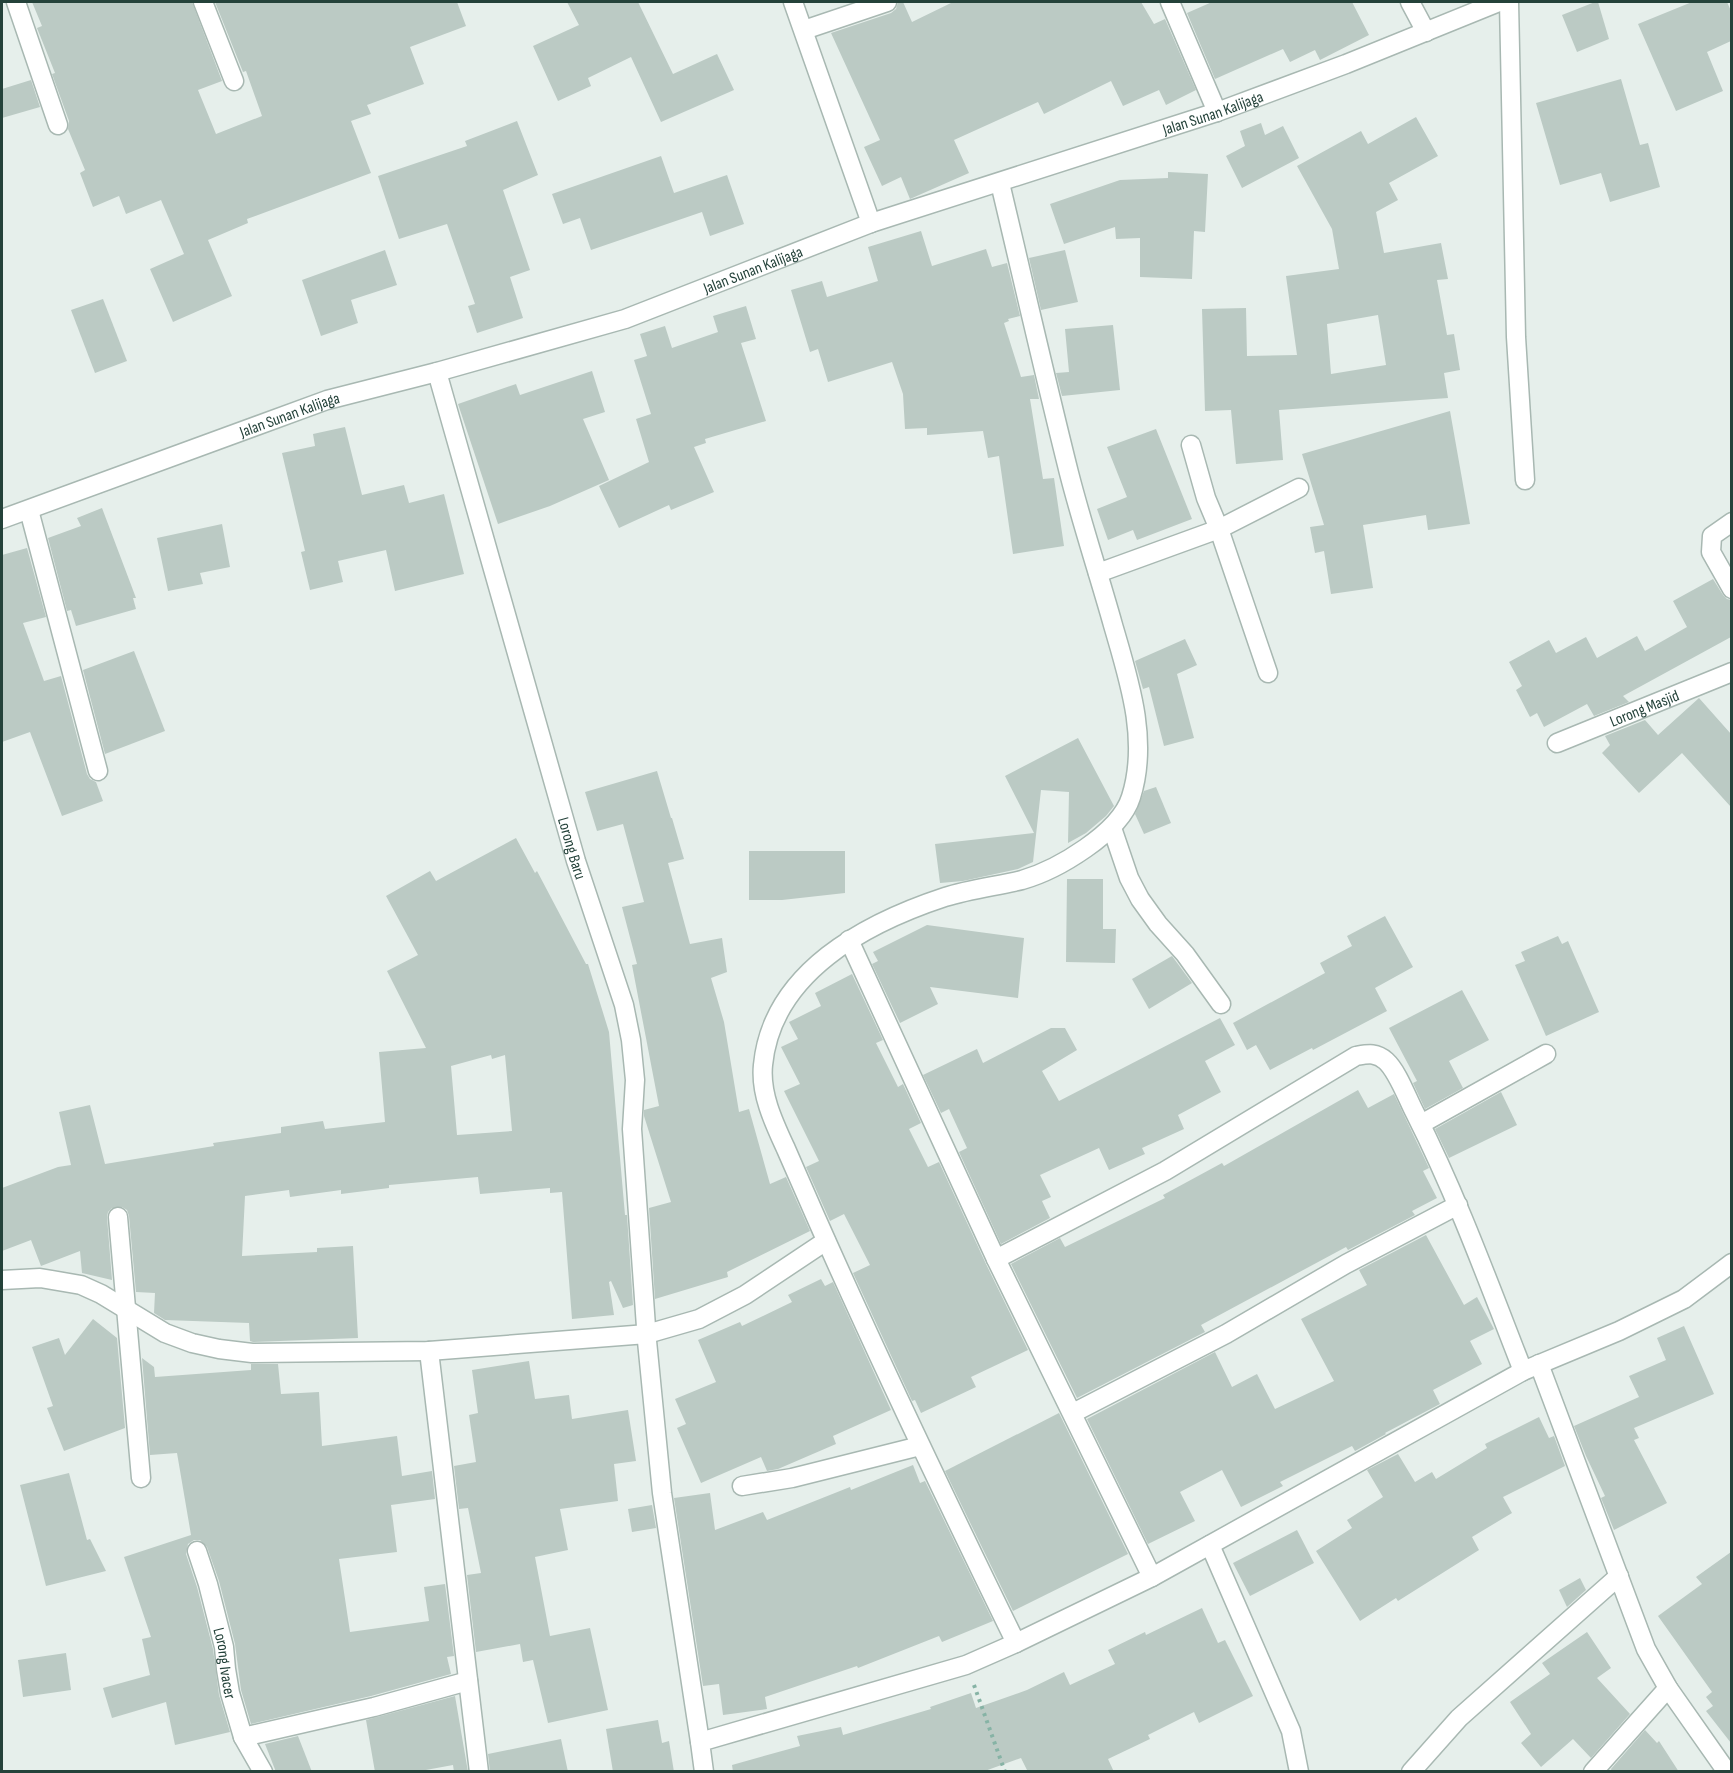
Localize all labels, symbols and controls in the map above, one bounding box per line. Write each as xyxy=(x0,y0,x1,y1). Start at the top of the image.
street label: Jalan Sunan Kalijaga xyxy=(1159,88,1266,140)
street label: Jalan Sunan Kalijaga xyxy=(700,243,806,299)
street label: Jalan Sunan Kalijaga xyxy=(236,389,342,443)
street label: Lorong Masjid xyxy=(1607,686,1682,732)
street label: Lorong Baru xyxy=(553,815,589,882)
street label: Lorong Ivacer xyxy=(208,1626,239,1702)

